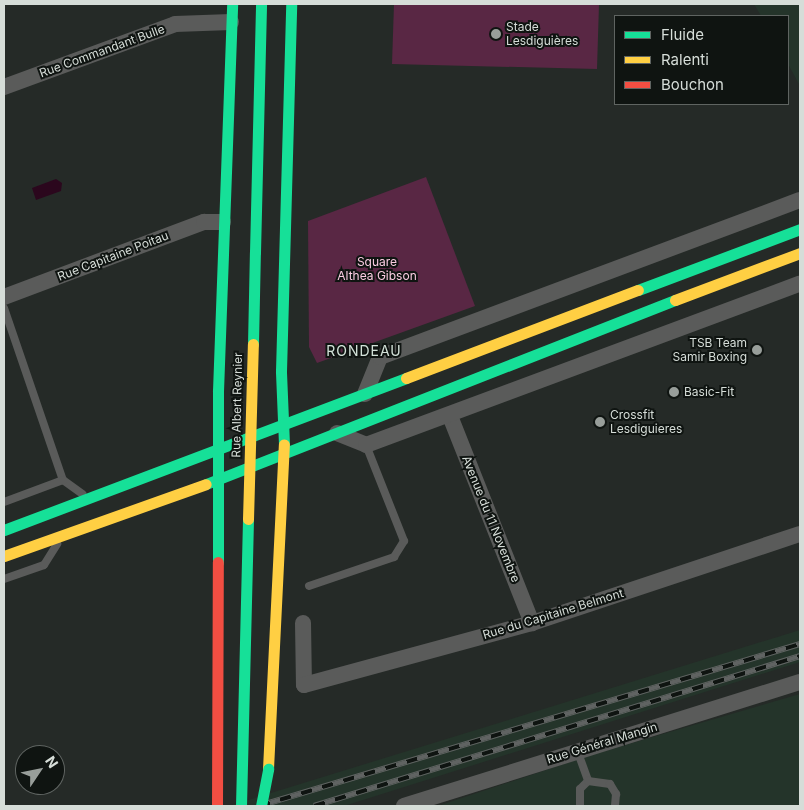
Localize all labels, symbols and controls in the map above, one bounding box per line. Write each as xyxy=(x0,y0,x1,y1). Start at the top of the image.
legend xyxy=(614,15,789,105)
place label: Stade Lesdiguières xyxy=(506,20,578,48)
street label: Rue Commandant Bulle xyxy=(37,22,167,80)
text: Fluide xyxy=(661,25,704,44)
marker: Stade Lesdiguières xyxy=(490,28,502,40)
text: Ralenti xyxy=(661,50,709,69)
text: Bouchon xyxy=(661,75,724,94)
street label: Rue Capitaine Poitau xyxy=(56,228,170,284)
park label: Square Althea Gibson xyxy=(337,255,417,283)
place label: TSB Team Samir Boxing xyxy=(673,336,747,364)
district label: RONDEAU xyxy=(325,343,403,359)
marker: TSB Team Samir Boxing xyxy=(751,344,763,356)
street label: Rue Albert Reynier xyxy=(229,352,245,458)
place label: Basic-Fit xyxy=(684,385,734,399)
marker: Basic-Fit xyxy=(668,386,680,398)
place label: Crossfit Lesdiguieres xyxy=(610,408,682,436)
marker: Crossfit Lesdiguieres xyxy=(594,416,606,428)
street label: Avenue du 11 Novembre xyxy=(459,454,523,584)
street label: Rue du Capitaine Belmont xyxy=(481,586,625,642)
street label: Rue Général Mangin xyxy=(545,719,659,767)
north arrow xyxy=(15,745,65,795)
text: N xyxy=(42,753,62,771)

